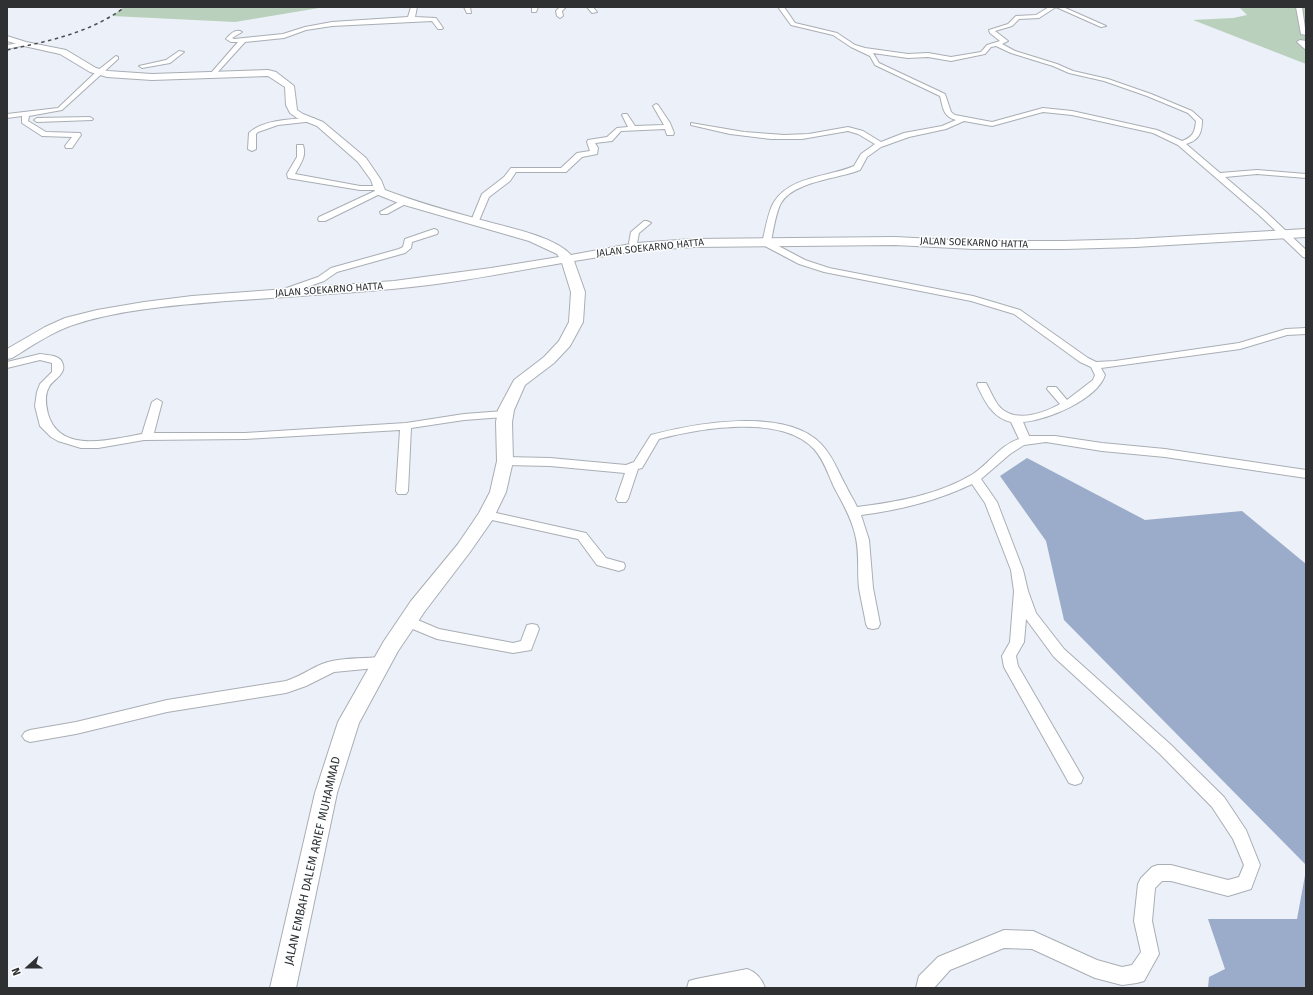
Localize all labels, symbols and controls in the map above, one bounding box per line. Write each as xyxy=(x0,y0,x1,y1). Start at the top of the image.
street label: JALAN SOEKARNO HATTA xyxy=(920,235,1028,251)
street label: JALAN SOEKARNO HATTA xyxy=(595,236,705,260)
street label: JALAN SOEKARNO HATTA xyxy=(275,280,383,300)
street label: JALAN EMBAH DALEM ARIEF MUHAMMAD xyxy=(282,755,344,967)
north arrow xyxy=(8,947,48,987)
text: N xyxy=(9,966,24,977)

